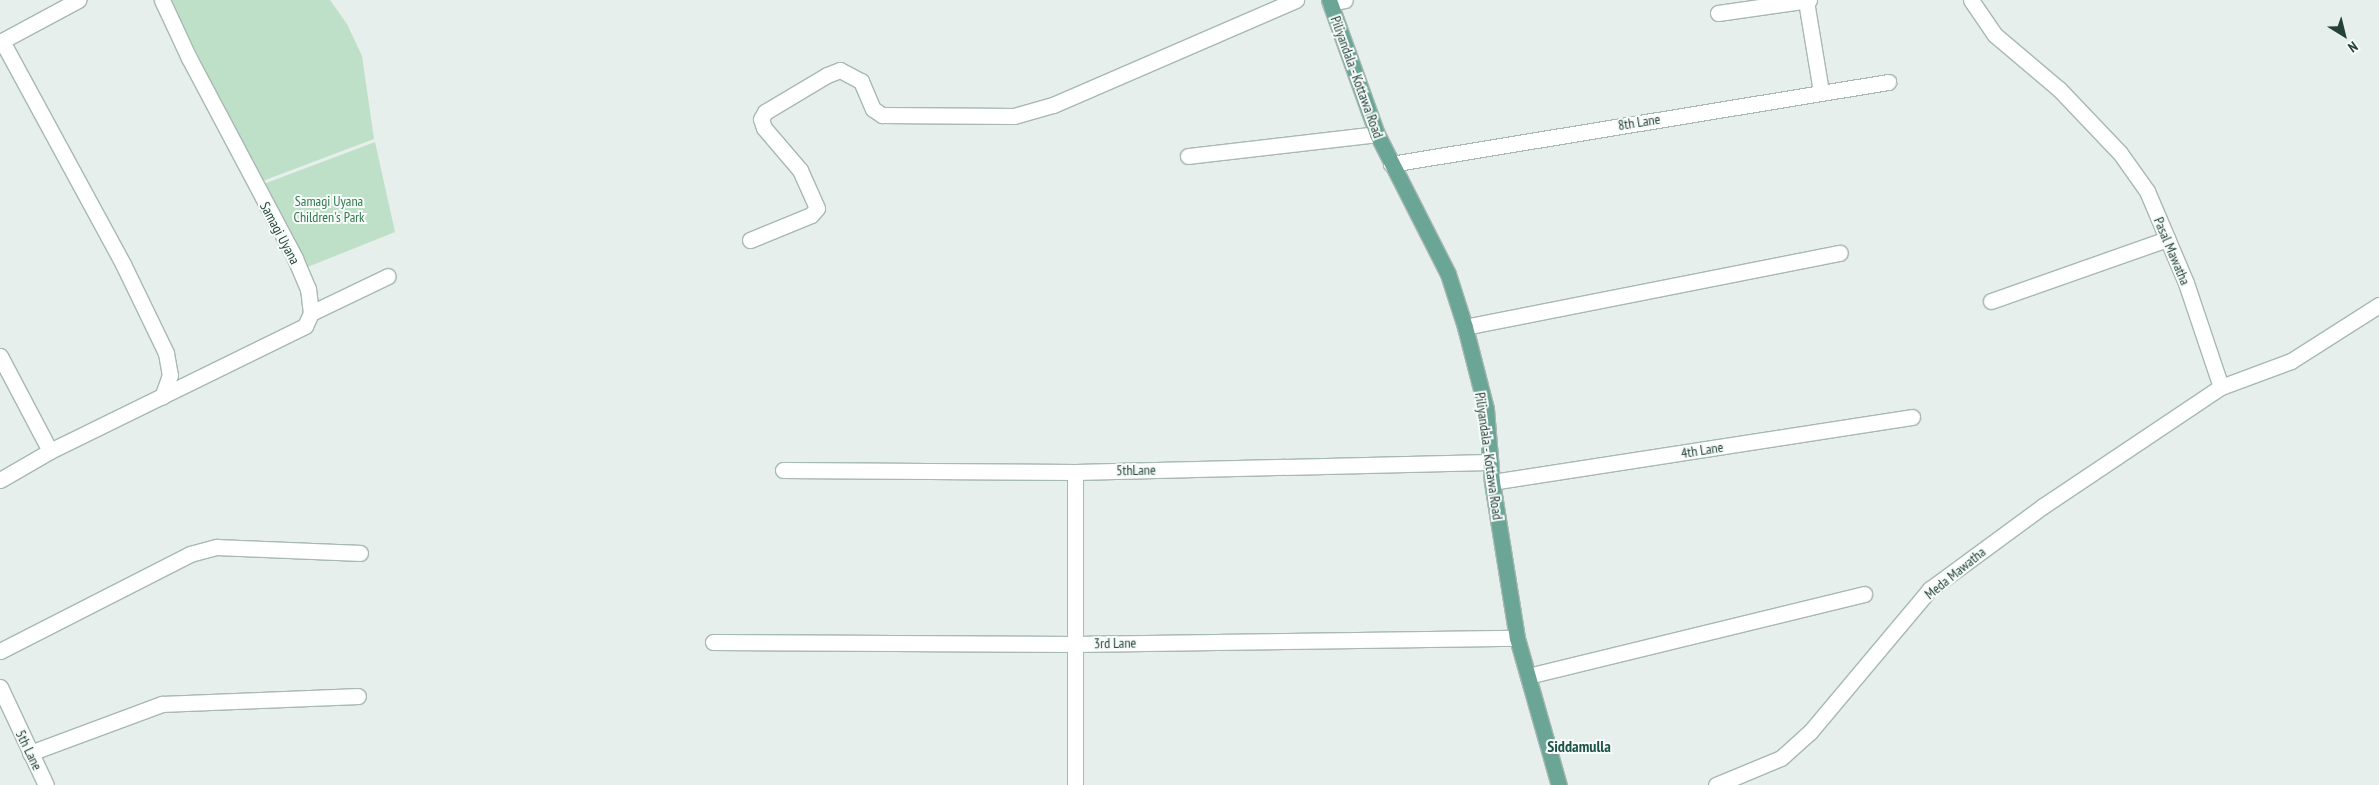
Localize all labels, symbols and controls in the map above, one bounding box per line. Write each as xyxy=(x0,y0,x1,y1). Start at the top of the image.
north arrow xyxy=(2319,10,2369,60)
street label: Piliyandala - Kottawa Road xyxy=(1327,13,1387,141)
text: N xyxy=(2344,38,2361,57)
street label: 8th Lane xyxy=(1617,110,1661,134)
park label: Samagi Uyana Children's Park xyxy=(293,193,365,226)
street label: Samagi Uyana xyxy=(257,199,303,267)
street label: Pasal Mawatha xyxy=(2150,215,2194,287)
street label: Piliyandala - Kottawa Road xyxy=(1472,391,1506,521)
street label: 4th Lane xyxy=(1680,438,1724,462)
street label: 5thLane xyxy=(1116,461,1156,479)
street label: Meda Mawatha xyxy=(1921,543,1989,603)
street label: 3rd Lane xyxy=(1094,634,1136,652)
street label: 5th Lane xyxy=(12,727,46,773)
district label: Siddamulla xyxy=(1547,736,1611,756)

